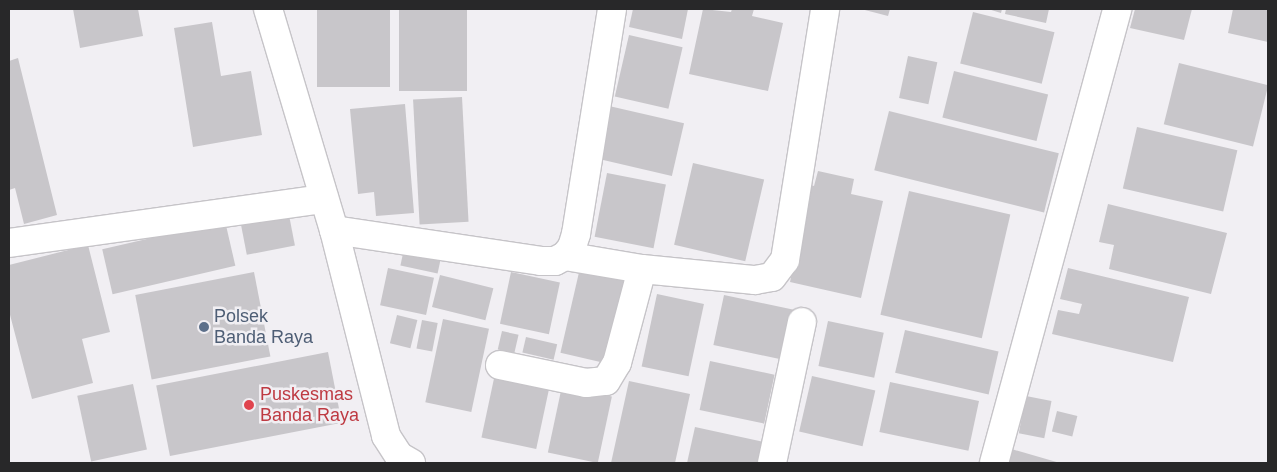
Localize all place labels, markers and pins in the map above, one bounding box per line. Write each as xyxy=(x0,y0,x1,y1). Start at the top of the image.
place label: Polsek Banda Raya xyxy=(214,306,313,348)
marker: Polsek Banda Raya xyxy=(198,321,210,333)
place label: Puskesmas Banda Raya xyxy=(260,384,359,426)
marker: Puskesmas Banda Raya xyxy=(242,398,256,412)

